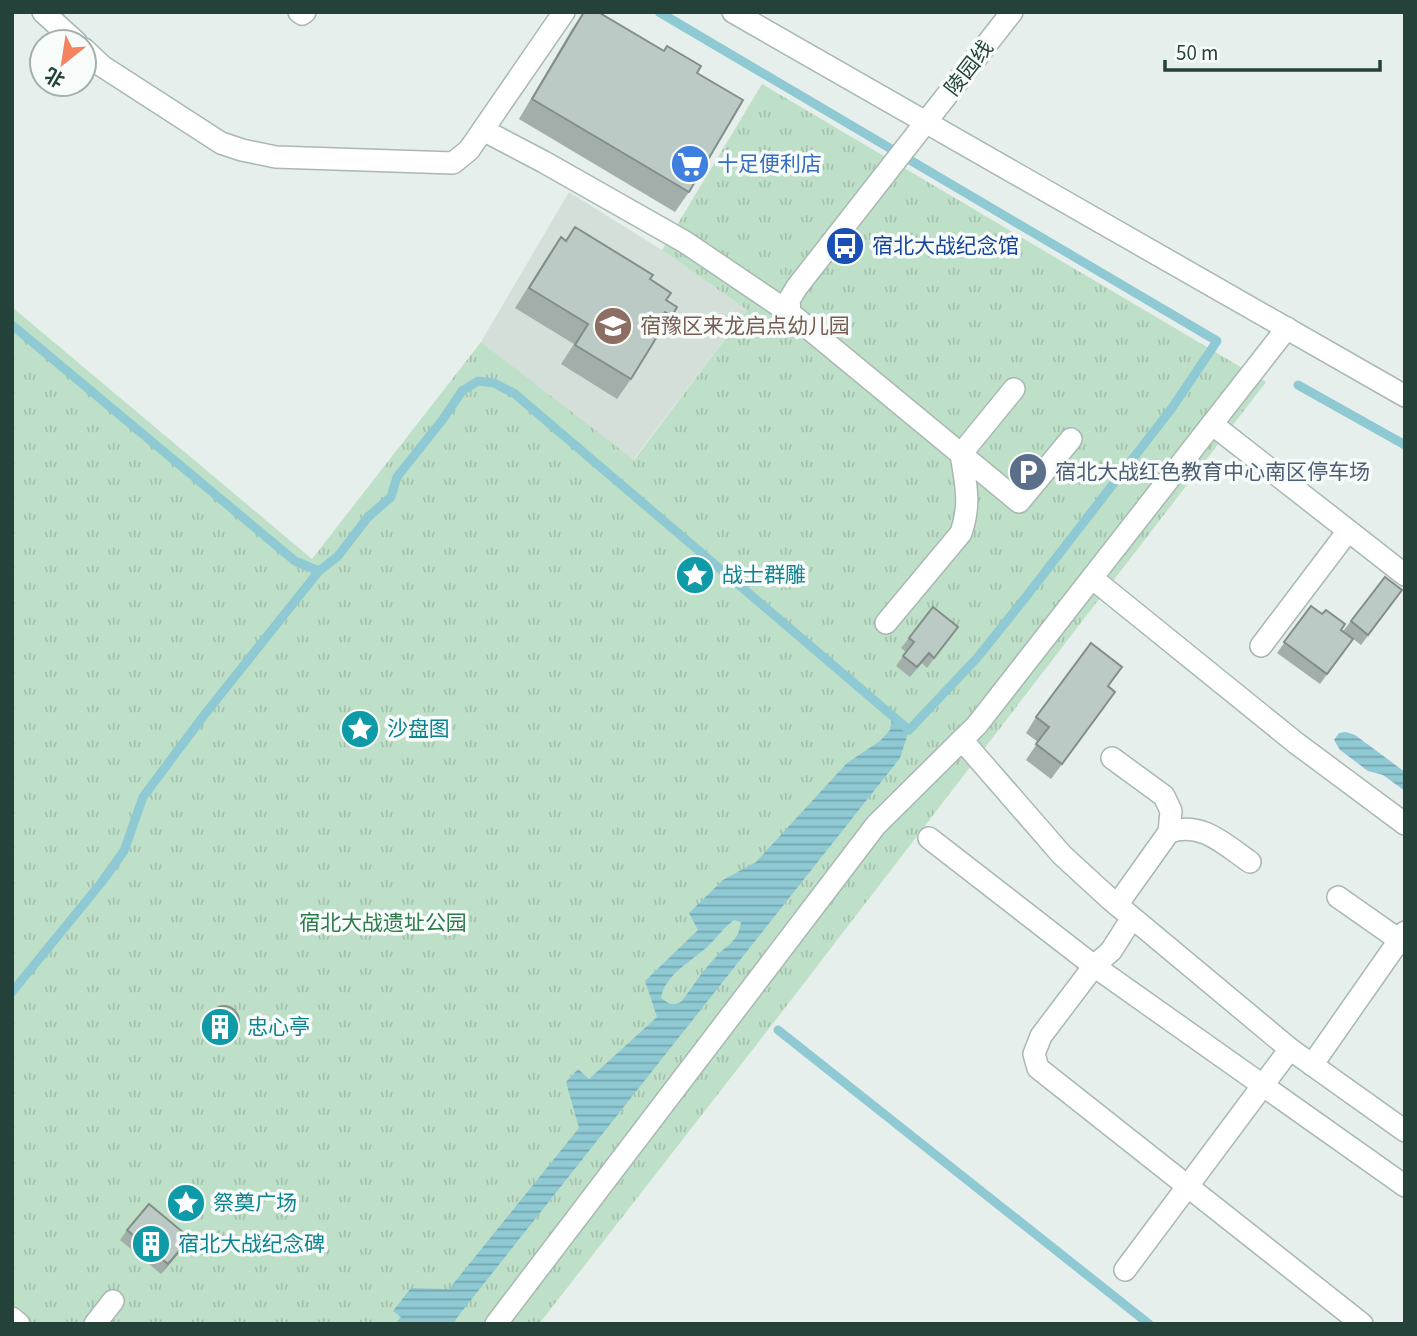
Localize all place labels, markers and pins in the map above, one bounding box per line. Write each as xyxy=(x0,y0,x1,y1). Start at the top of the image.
supermarket icon: 十足便利店 xyxy=(669,143,711,185)
place label: 十足便利店 xyxy=(717,149,822,179)
bus stop icon: 宿北大战纪念馆 xyxy=(824,225,866,267)
place label: 宿北大战纪念馆 xyxy=(872,231,1019,261)
school or university icon: 宿豫区来龙启点幼儿园 xyxy=(592,305,634,347)
place label: 宿豫区来龙启点幼儿园 xyxy=(640,311,850,341)
parking icon: 宿北大战红色教育中心南区停车场 xyxy=(1007,451,1049,493)
place label: 宿北大战红色教育中心南区停车场 xyxy=(1055,457,1370,487)
place icon: 战士群雕 xyxy=(674,554,716,596)
place label: 战士群雕 xyxy=(722,560,806,590)
place icon: 沙盘图 xyxy=(339,708,381,750)
place label: 沙盘图 xyxy=(387,714,450,744)
building icon: 忠心亭 xyxy=(199,1006,241,1048)
place label: 忠心亭 xyxy=(247,1012,310,1042)
place icon: 祭奠广场 xyxy=(165,1182,207,1224)
place label: 祭奠广场 xyxy=(213,1188,297,1218)
building icon: 宿北大战纪念碑 xyxy=(130,1223,172,1265)
place label: 宿北大战纪念碑 xyxy=(178,1229,325,1259)

